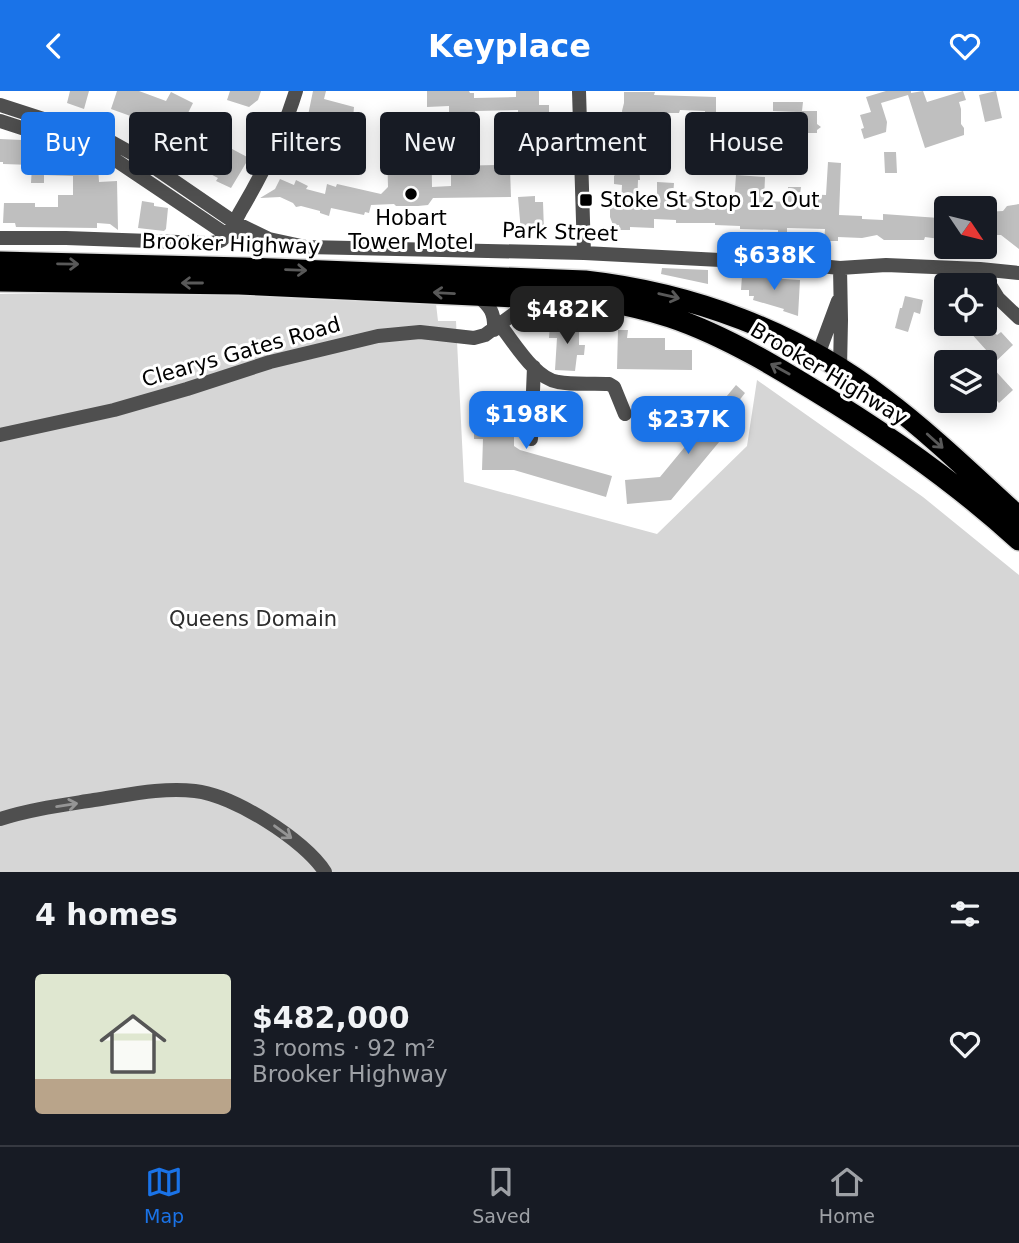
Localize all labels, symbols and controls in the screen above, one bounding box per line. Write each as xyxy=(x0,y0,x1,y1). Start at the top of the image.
icon: back xyxy=(35,27,73,65)
text: Keyplace xyxy=(428,27,591,65)
icon: heart xyxy=(946,27,984,65)
chip: Buy xyxy=(21,112,115,175)
chip: Rent xyxy=(129,112,232,175)
chip: Filters xyxy=(246,112,366,175)
chip: New xyxy=(380,112,480,175)
chip: Apartment xyxy=(494,112,671,175)
chip: House xyxy=(685,112,808,175)
marker: Hobart Tower Motel xyxy=(403,186,419,202)
place label: Stoke St Stop 12 Out xyxy=(600,188,820,212)
marker: Stoke St Stop 12 Out xyxy=(578,192,594,208)
north arrow xyxy=(934,196,998,259)
map controls xyxy=(934,196,997,413)
place label: Hobart Tower Motel xyxy=(347,206,474,254)
street label: Park Street xyxy=(502,218,618,246)
street label: Brooker Highway xyxy=(141,229,321,259)
pin: $638K xyxy=(725,233,823,292)
text: $638K xyxy=(733,242,815,268)
one-way arrow xyxy=(56,257,79,270)
one-way arrow xyxy=(284,264,307,277)
button: locate xyxy=(934,273,997,336)
one-way arrow xyxy=(181,276,204,290)
one-way arrow xyxy=(433,287,456,300)
pin: $482K xyxy=(518,287,616,346)
one-way arrow xyxy=(657,290,679,303)
text: $482K xyxy=(526,296,608,322)
street label: Clearys Gates Road xyxy=(139,312,343,392)
street label: Brooker Highway xyxy=(746,318,912,430)
button: layers xyxy=(934,350,997,413)
one-way arrow xyxy=(770,362,791,376)
pin: $198K xyxy=(477,391,575,451)
pin: $237K xyxy=(639,397,737,456)
text: $198K xyxy=(485,401,567,427)
text: $237K xyxy=(647,406,729,432)
one-way arrow xyxy=(926,432,943,449)
park label: Queens Domain xyxy=(169,607,337,631)
one-way arrow xyxy=(55,798,77,811)
one-way arrow xyxy=(273,825,292,839)
icon: filters xyxy=(946,895,984,933)
text: 4 homes xyxy=(35,897,178,932)
text: $482,000 xyxy=(252,1000,410,1035)
icon: home xyxy=(91,1002,175,1086)
icon: heart xyxy=(946,1025,984,1063)
text: 3 rooms · 92 m² xyxy=(252,1035,436,1061)
text: Brooker Highway xyxy=(252,1061,448,1087)
tab: Map xyxy=(144,1163,184,1227)
tab: Saved xyxy=(472,1163,531,1227)
tab: Home xyxy=(819,1163,875,1227)

